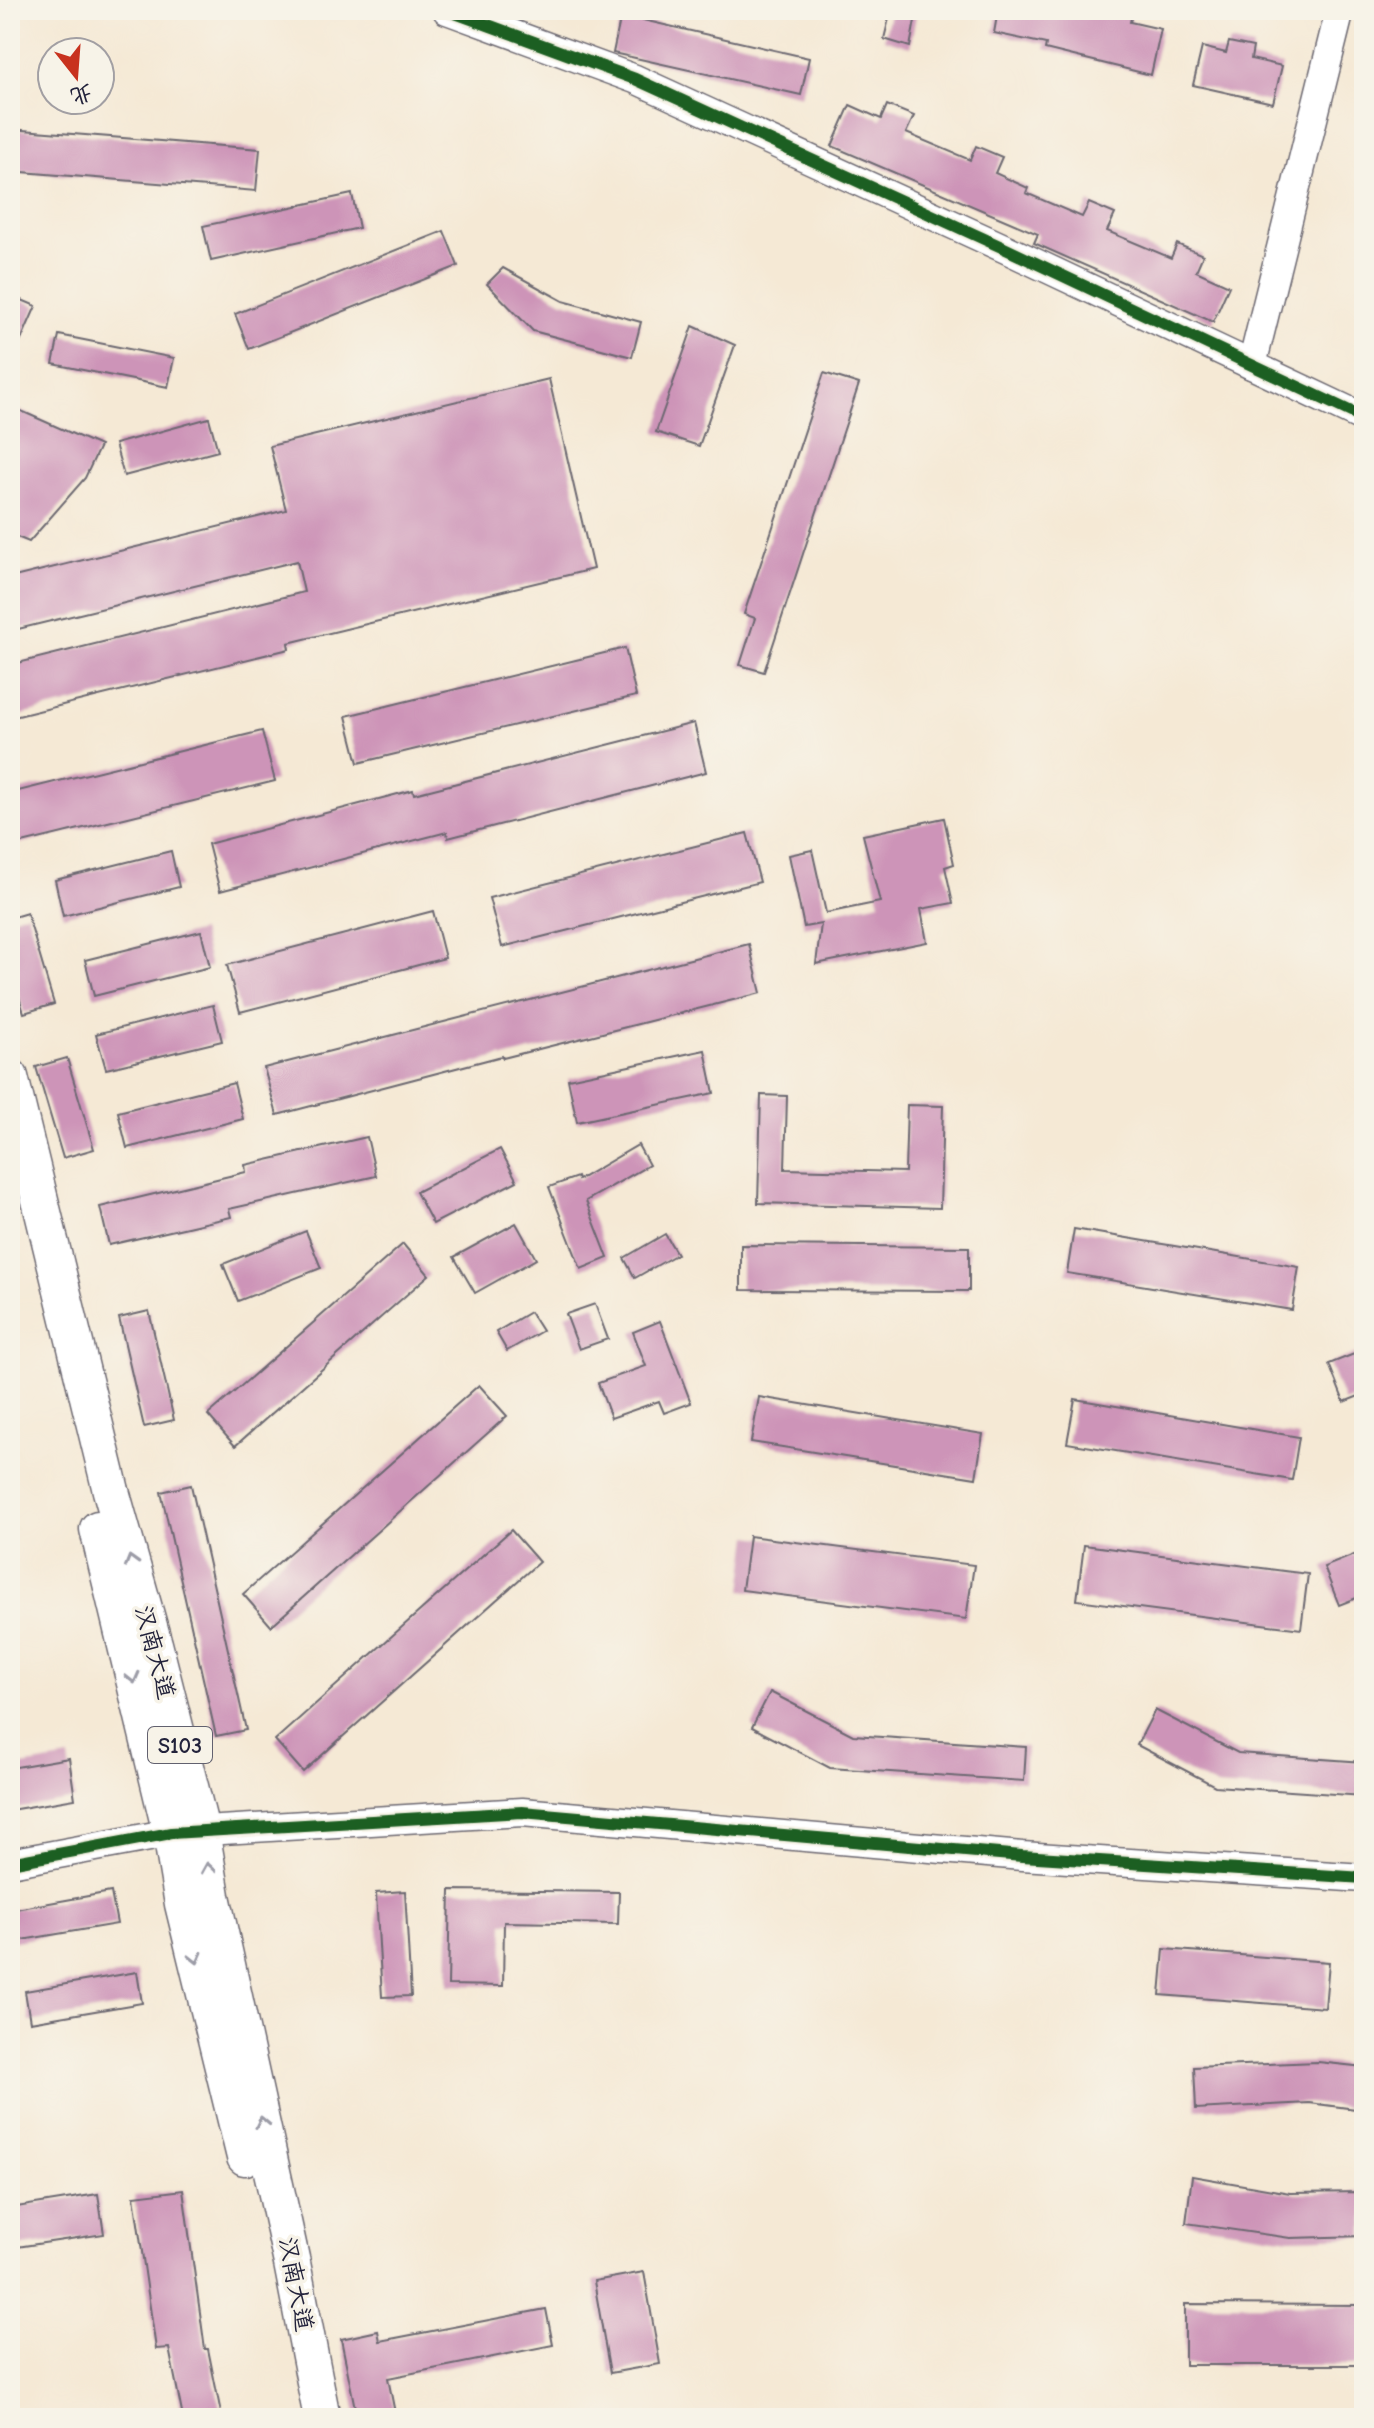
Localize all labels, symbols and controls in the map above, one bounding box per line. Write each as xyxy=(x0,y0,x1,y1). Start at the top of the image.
north arrow xyxy=(36,36,116,116)
text: 北 xyxy=(67,79,96,110)
one-way arrow xyxy=(124,1555,140,1569)
street label: 汉南大道 xyxy=(129,1602,181,1702)
one-way arrow xyxy=(123,1670,140,1684)
road number: S103 xyxy=(148,1727,212,1763)
one-way arrow xyxy=(200,1861,217,1875)
one-way arrow xyxy=(187,1951,204,1965)
one-way arrow xyxy=(254,2116,271,2129)
street label: 汉南大道 xyxy=(273,2234,319,2334)

